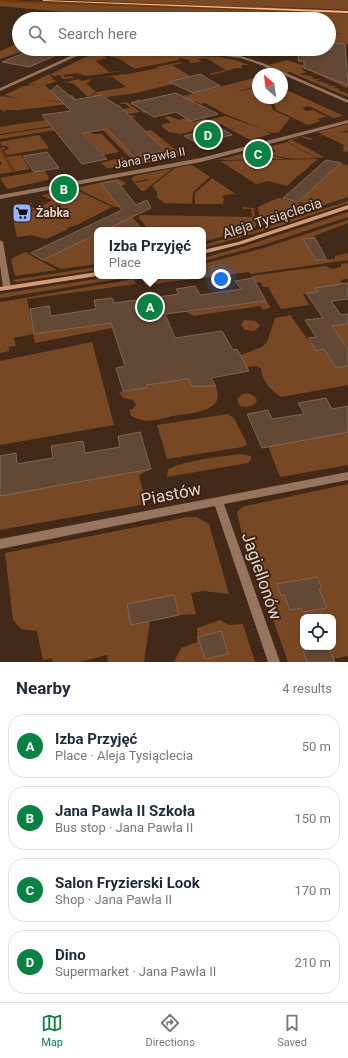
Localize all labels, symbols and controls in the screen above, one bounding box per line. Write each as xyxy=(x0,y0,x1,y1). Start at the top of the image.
search box xyxy=(12,12,336,56)
icon: search xyxy=(26,23,48,45)
text: Search here xyxy=(58,25,137,43)
north arrow xyxy=(252,68,288,104)
pin: D xyxy=(195,120,221,150)
pin: C xyxy=(245,139,271,169)
street label: Jana Pawła II xyxy=(114,144,186,172)
pin: B xyxy=(51,174,77,204)
street label: Aleja Tysiąclecia xyxy=(220,194,324,242)
supermarket icon: Żabka xyxy=(11,202,33,224)
place label: Żabka xyxy=(36,205,70,220)
popup xyxy=(94,227,206,279)
text: Izba Przyjęć xyxy=(109,237,191,255)
text: Place xyxy=(109,255,141,270)
your location xyxy=(211,269,231,289)
pin: A xyxy=(137,292,163,322)
street label: Piastów xyxy=(139,478,203,510)
street label: Jagiellonów xyxy=(238,530,286,623)
map controls xyxy=(300,614,336,650)
button: locate xyxy=(300,614,336,650)
text: Nearby xyxy=(16,678,71,698)
text: 4 results xyxy=(282,681,332,696)
text: Izba Przyjęć xyxy=(55,730,137,748)
text: A xyxy=(26,739,34,754)
text: 50 m xyxy=(302,739,331,754)
text: Place · Aleja Tysiąclecia xyxy=(55,748,193,763)
text: Jana Pawła II Szkoła xyxy=(55,802,195,820)
text: B xyxy=(26,811,34,826)
text: 150 m xyxy=(294,811,331,826)
text: Bus stop · Jana Pawła II xyxy=(55,820,193,835)
text: Salon Fryzierski Look xyxy=(55,874,200,892)
text: C xyxy=(26,883,34,898)
text: 170 m xyxy=(294,883,331,898)
text: Shop · Jana Pawła II xyxy=(55,892,172,907)
text: Dino xyxy=(55,946,86,964)
text: D xyxy=(26,955,34,970)
text: 210 m xyxy=(294,955,331,970)
text: Supermarket · Jana Pawła II xyxy=(55,964,216,979)
tab: Map xyxy=(41,1012,63,1049)
tab: Directions xyxy=(145,1012,195,1049)
tab: Saved xyxy=(277,1012,307,1049)

